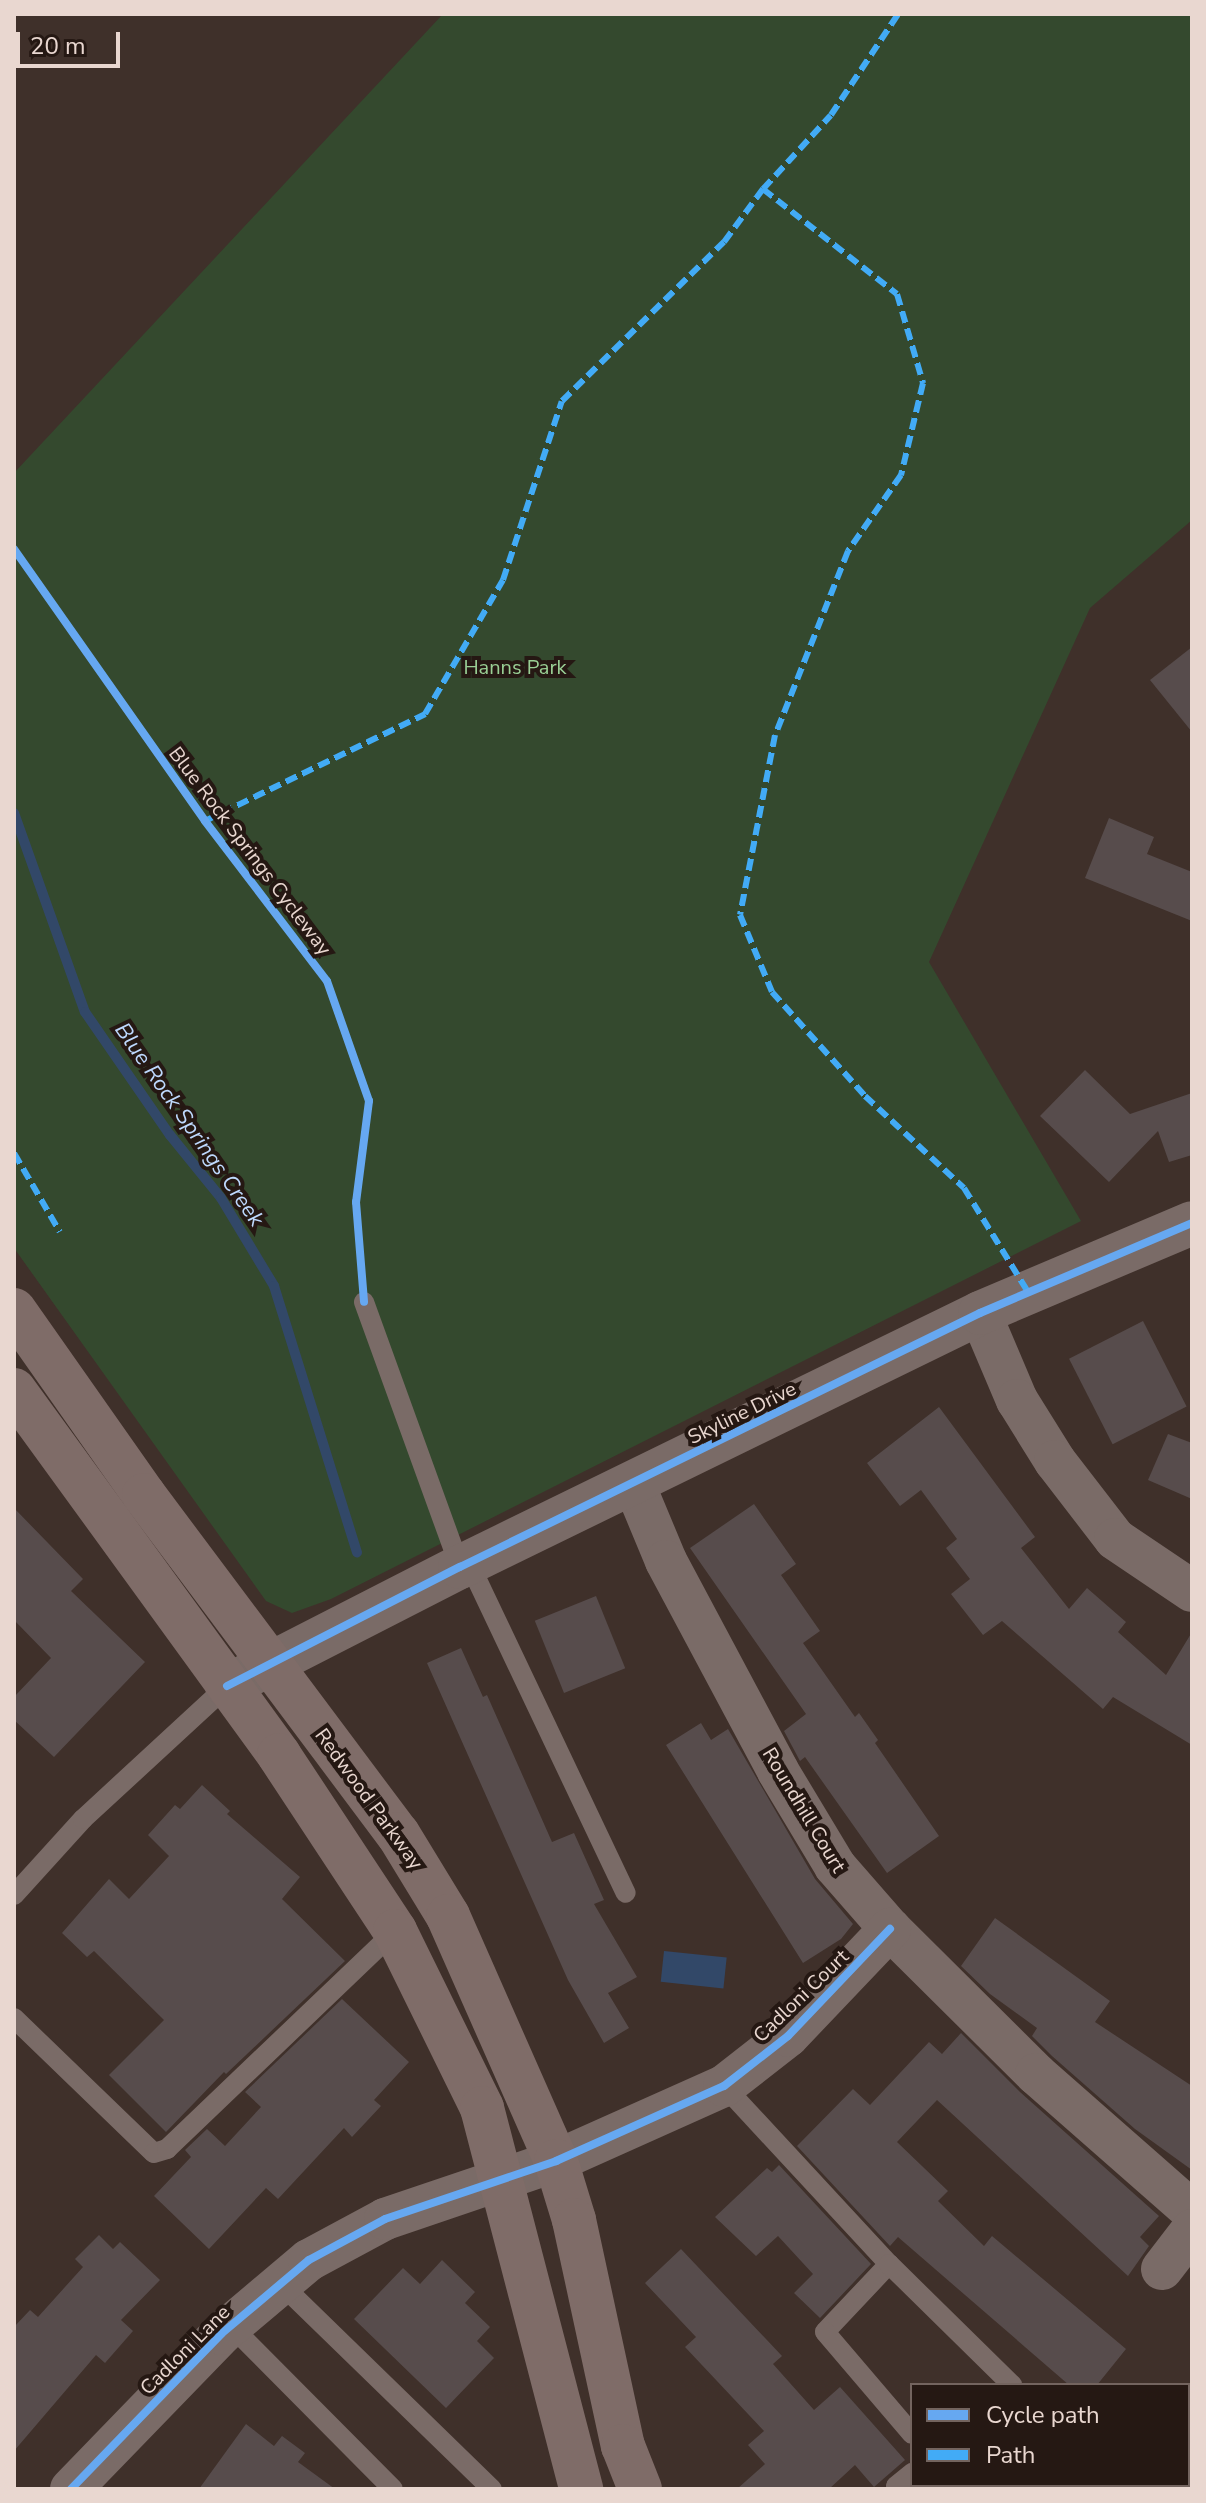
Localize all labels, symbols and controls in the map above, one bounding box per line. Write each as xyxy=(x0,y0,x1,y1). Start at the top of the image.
scale bar xyxy=(20,16,124,66)
text: 20 m xyxy=(30,30,86,62)
park label: Hanns Park xyxy=(463,655,567,679)
street label: Blue Rock Springs Cycleway xyxy=(164,742,336,960)
water label: Blue Rock Springs Creek xyxy=(109,1018,269,1232)
street label: Skyline Drive xyxy=(684,1376,800,1450)
street label: Redwood Parkway xyxy=(310,1724,428,1874)
street label: Roundhill Court xyxy=(757,1743,851,1877)
street label: Cadloni Court xyxy=(748,1945,854,2047)
street label: Cadloni Lane xyxy=(135,2300,235,2400)
legend xyxy=(910,2383,1190,2487)
text: Cycle path xyxy=(986,2399,1100,2431)
text: Path xyxy=(986,2439,1035,2471)

